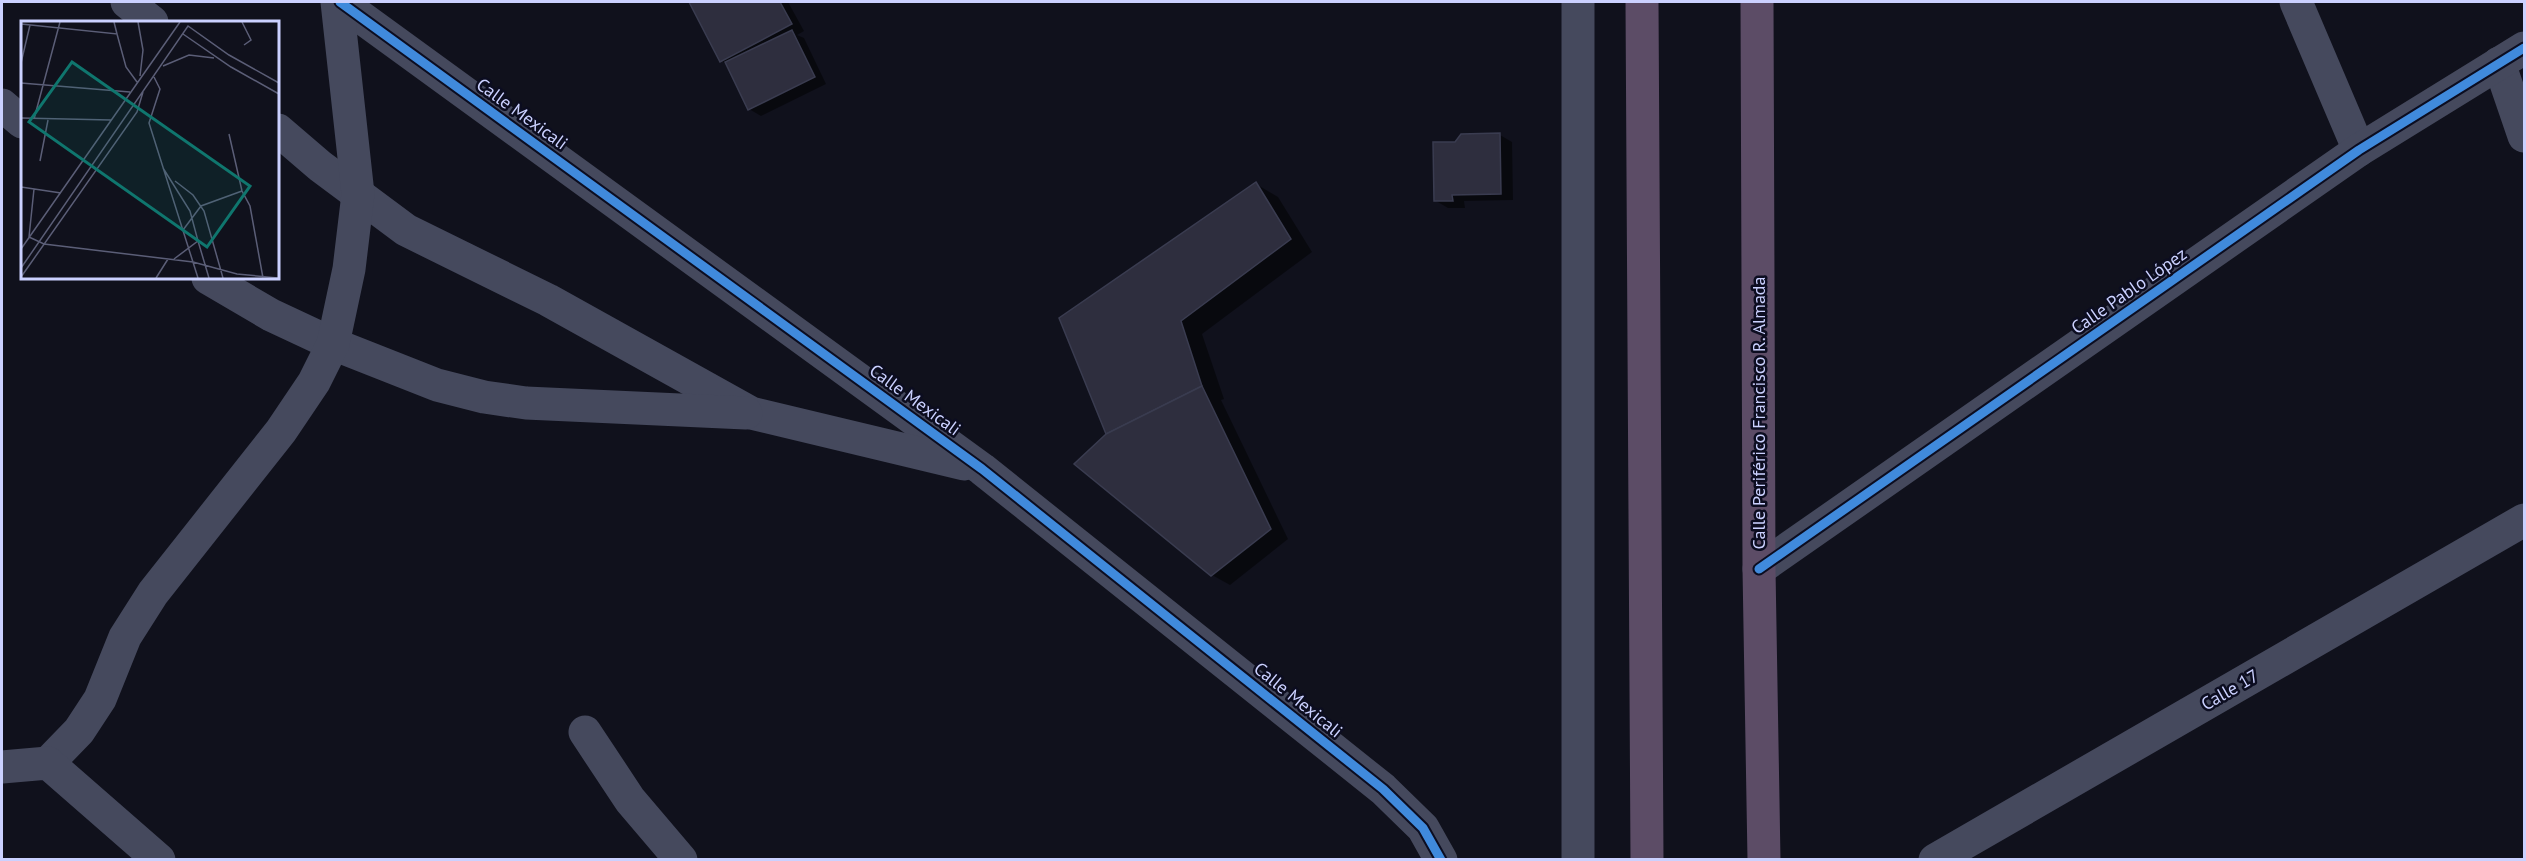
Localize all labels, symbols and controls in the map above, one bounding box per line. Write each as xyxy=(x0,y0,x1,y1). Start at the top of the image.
inset map xyxy=(21,21,279,279)
street label: Calle Mexicali xyxy=(472,73,573,155)
street label: Calle Pablo López xyxy=(2067,242,2191,339)
street label: Calle Periférico Francisco R. Almada xyxy=(1747,277,1770,549)
street label: Calle Mexicali xyxy=(865,359,966,441)
street label: Calle Mexicali xyxy=(1249,657,1347,742)
street label: Calle 17 xyxy=(2197,664,2263,715)

